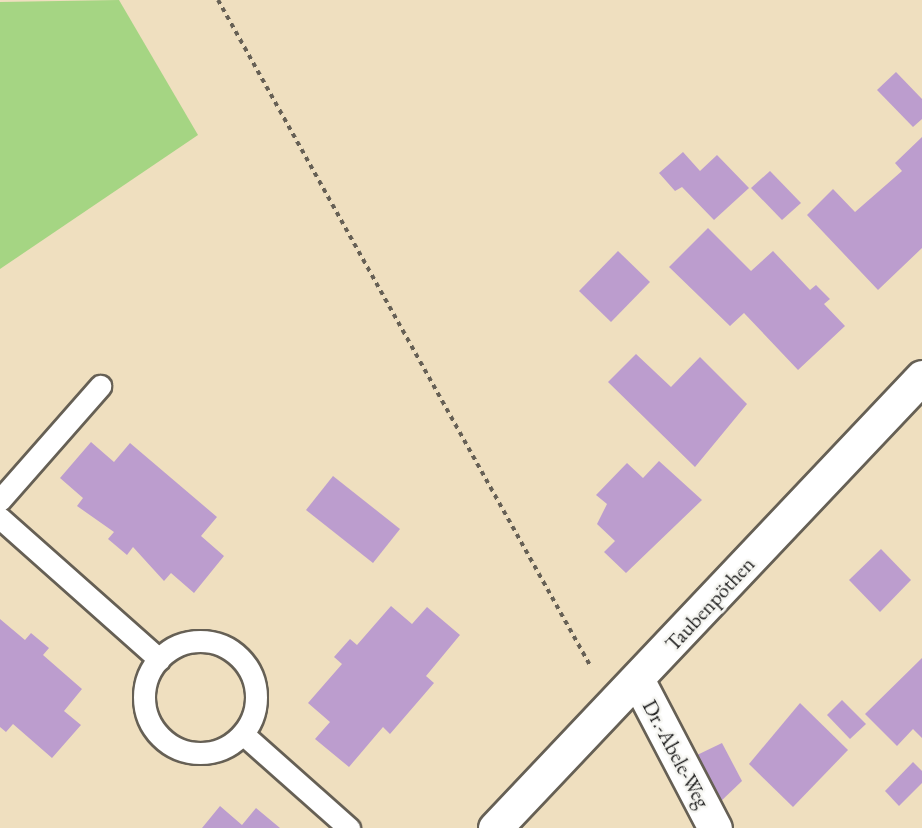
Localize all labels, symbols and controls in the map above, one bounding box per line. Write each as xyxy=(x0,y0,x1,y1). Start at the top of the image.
street label: Taubenpöthen xyxy=(660,552,760,656)
street label: Dr.-Abele-Weg xyxy=(637,696,715,812)

